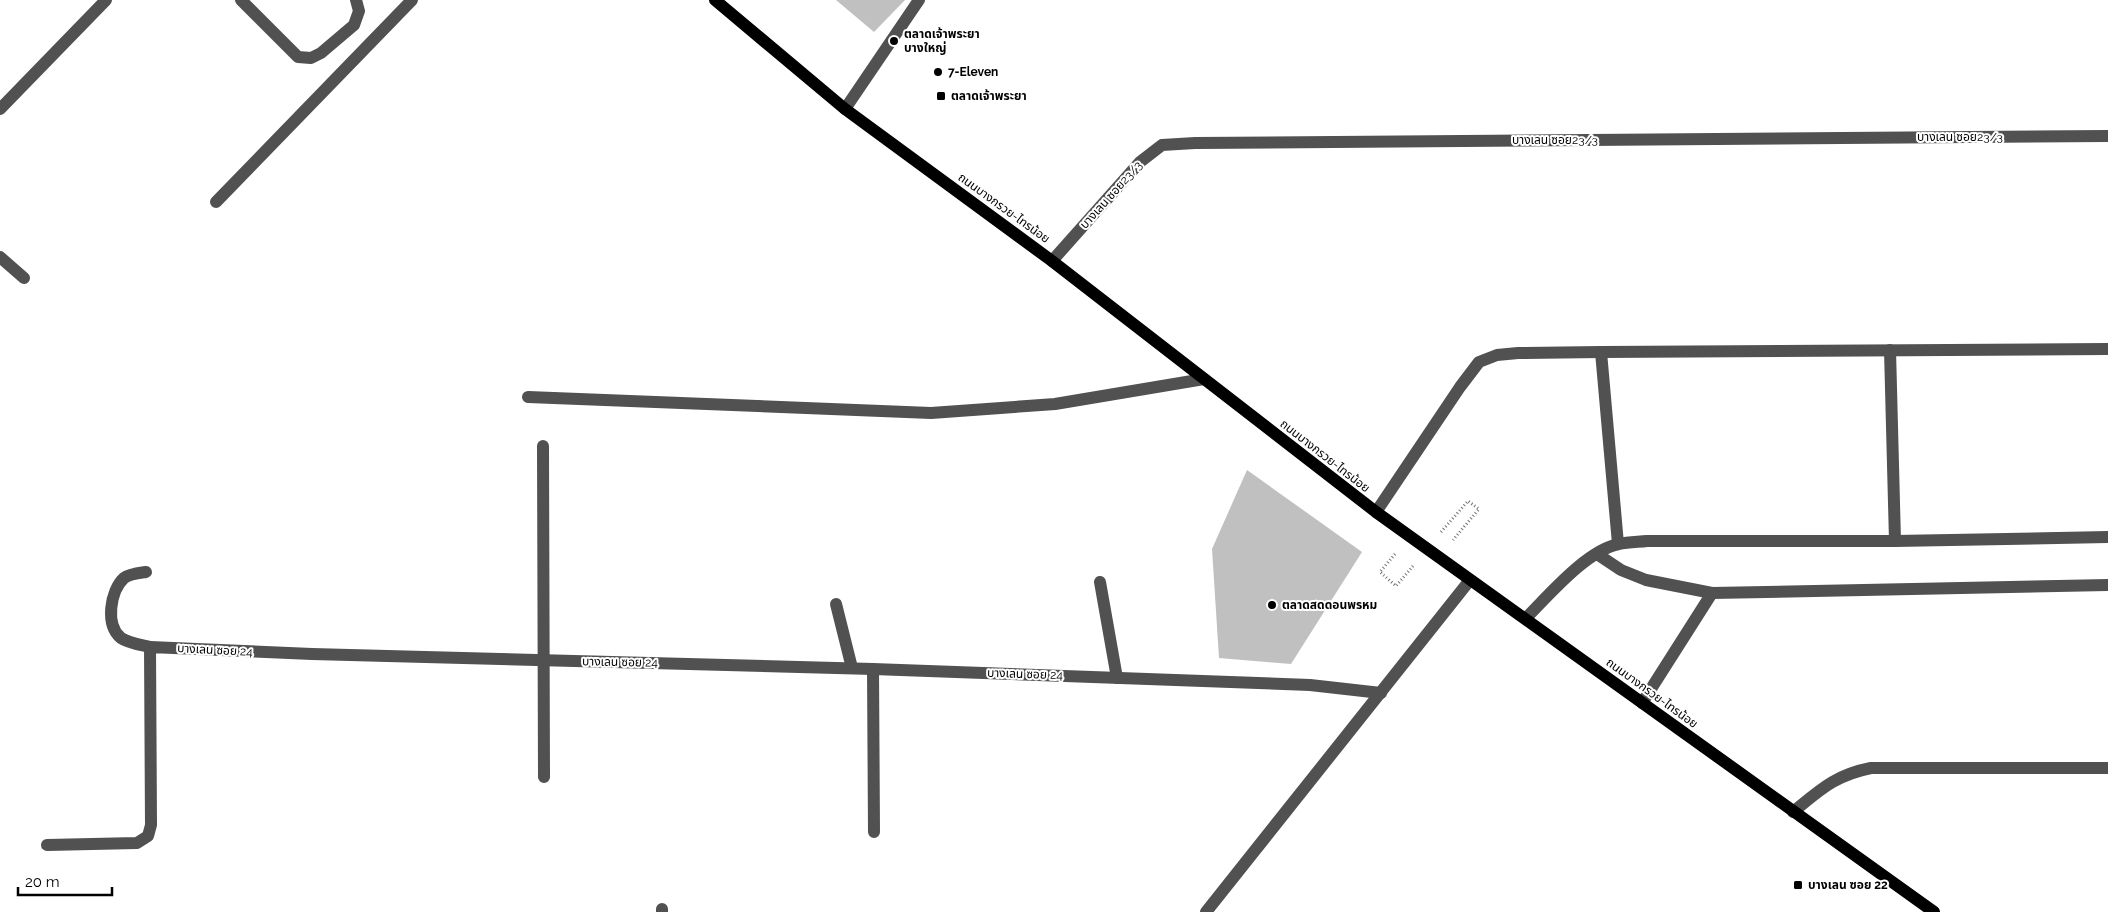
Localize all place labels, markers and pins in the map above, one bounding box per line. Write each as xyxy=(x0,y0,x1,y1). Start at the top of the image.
place label: ตลาดเจ้าพระยา บางใหญ่ xyxy=(904,27,980,55)
marker: ตลาดเจ้าพระยา บางใหญ่ xyxy=(888,35,900,47)
place label: 7-Eleven xyxy=(948,65,998,79)
marker: 7-Eleven xyxy=(932,66,944,78)
place label: ตลาดเจ้าพระยา xyxy=(951,89,1027,103)
marker: ตลาดเจ้าพระยา xyxy=(935,90,947,102)
place label: ตลาดสดดอนพรหม xyxy=(1282,598,1377,612)
marker: ตลาดสดดอนพรหม xyxy=(1266,599,1278,611)
place label: บางเลน ซอย 22 xyxy=(1808,878,1888,892)
marker: บางเลน ซอย 22 xyxy=(1792,879,1804,891)

